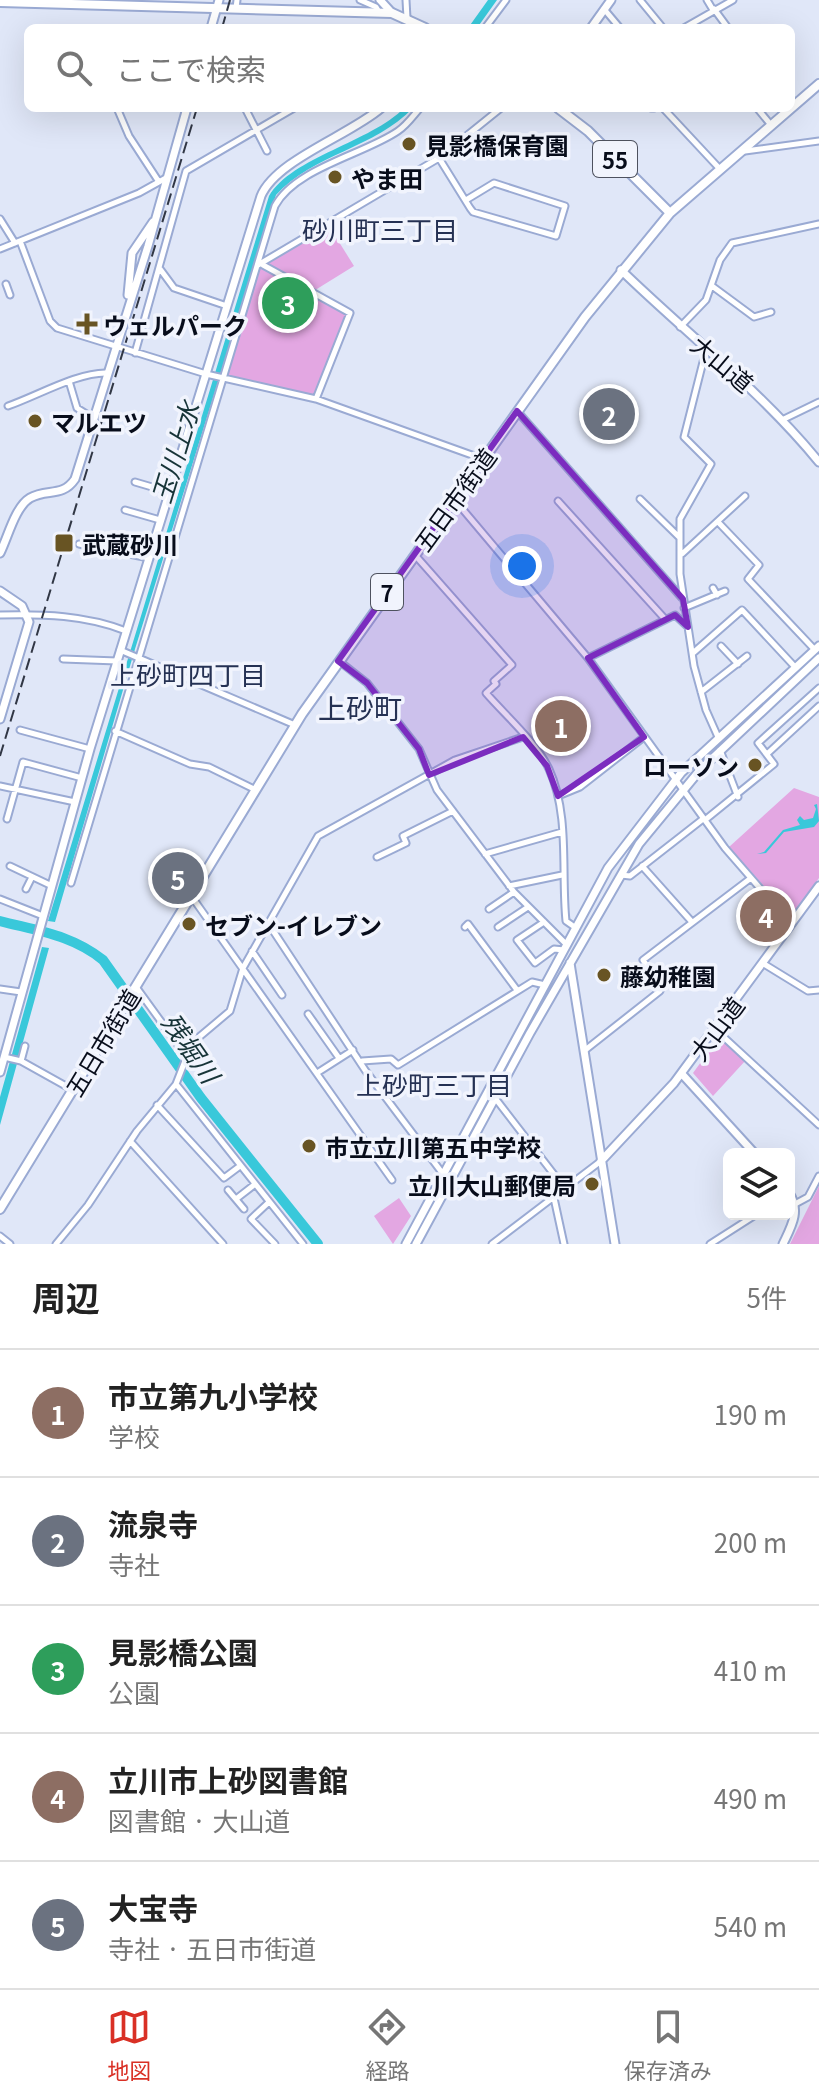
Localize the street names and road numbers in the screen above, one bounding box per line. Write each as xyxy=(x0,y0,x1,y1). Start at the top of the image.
road number: 55 xyxy=(593,141,637,177)
street label: 大山道 xyxy=(684,326,762,400)
street label: 五日市街道 xyxy=(405,440,503,558)
road number: 7 xyxy=(371,574,403,610)
street label: 五日市街道 xyxy=(56,982,148,1102)
street label: 大山道 xyxy=(680,989,752,1067)

